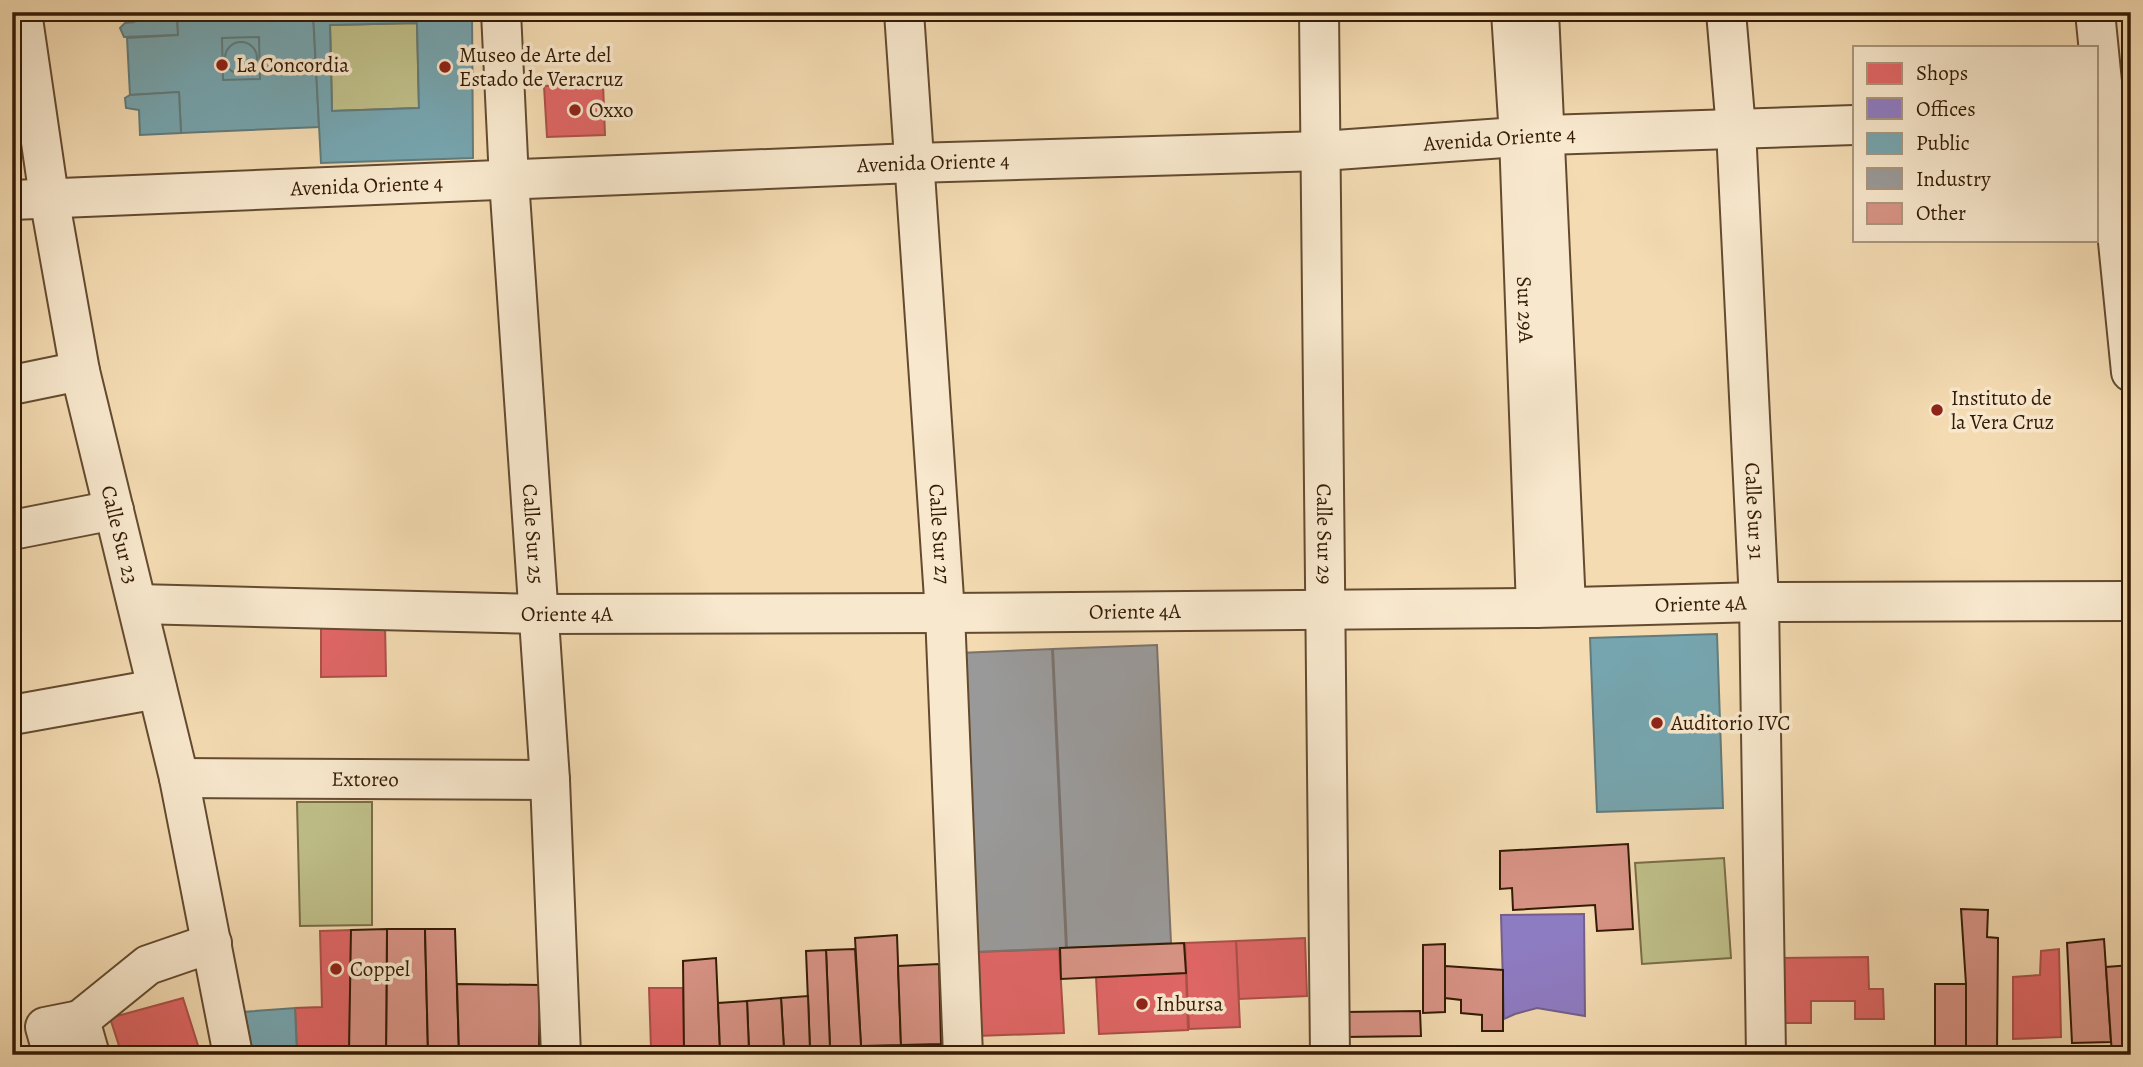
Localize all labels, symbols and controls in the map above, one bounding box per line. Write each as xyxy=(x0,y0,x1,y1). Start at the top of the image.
place label: Museo de Arte del Estado de Veracruz xyxy=(459,41,624,93)
legend xyxy=(1853,46,2098,242)
place label: La Concordia xyxy=(236,51,349,79)
marker: La Concordia xyxy=(214,57,230,73)
marker: Museo de Arte del Estado de Veracruz xyxy=(437,59,453,75)
text: Shops xyxy=(1916,59,1968,87)
text: Offices xyxy=(1916,95,1976,123)
place label: Oxxo xyxy=(589,96,634,124)
marker: Oxxo xyxy=(567,102,583,118)
street label: Avenida Oriente 4 xyxy=(1422,120,1576,158)
text: Public xyxy=(1916,129,1970,157)
street label: Avenida Oriente 4 xyxy=(855,146,1010,179)
text: Industry xyxy=(1916,165,1991,193)
street label: Avenida Oriente 4 xyxy=(289,168,443,203)
text: Other xyxy=(1916,199,1966,227)
street label: Sur 29A xyxy=(1510,276,1540,344)
place label: Instituto de la Vera Cruz xyxy=(1951,384,2054,436)
marker: Instituto de la Vera Cruz xyxy=(1929,402,1945,418)
street label: Calle Sur 31 xyxy=(1738,462,1771,560)
street label: Calle Sur 23 xyxy=(94,483,145,587)
street label: Calle Sur 25 xyxy=(516,483,551,585)
street label: Calle Sur 27 xyxy=(922,483,957,585)
street label: Calle Sur 29 xyxy=(1310,483,1339,585)
street label: Oriente 4A xyxy=(1655,588,1748,619)
street label: Oriente 4A xyxy=(1089,597,1182,626)
street label: Oriente 4A xyxy=(521,600,614,628)
place label: Auditorio IVC xyxy=(1670,709,1790,737)
marker: Auditorio IVC xyxy=(1649,715,1665,731)
street label: Extoreo xyxy=(331,765,399,793)
place label: Coppel xyxy=(350,955,410,983)
marker: Coppel xyxy=(328,961,344,977)
place label: Inbursa xyxy=(1156,990,1223,1018)
marker: Inbursa xyxy=(1134,996,1150,1012)

